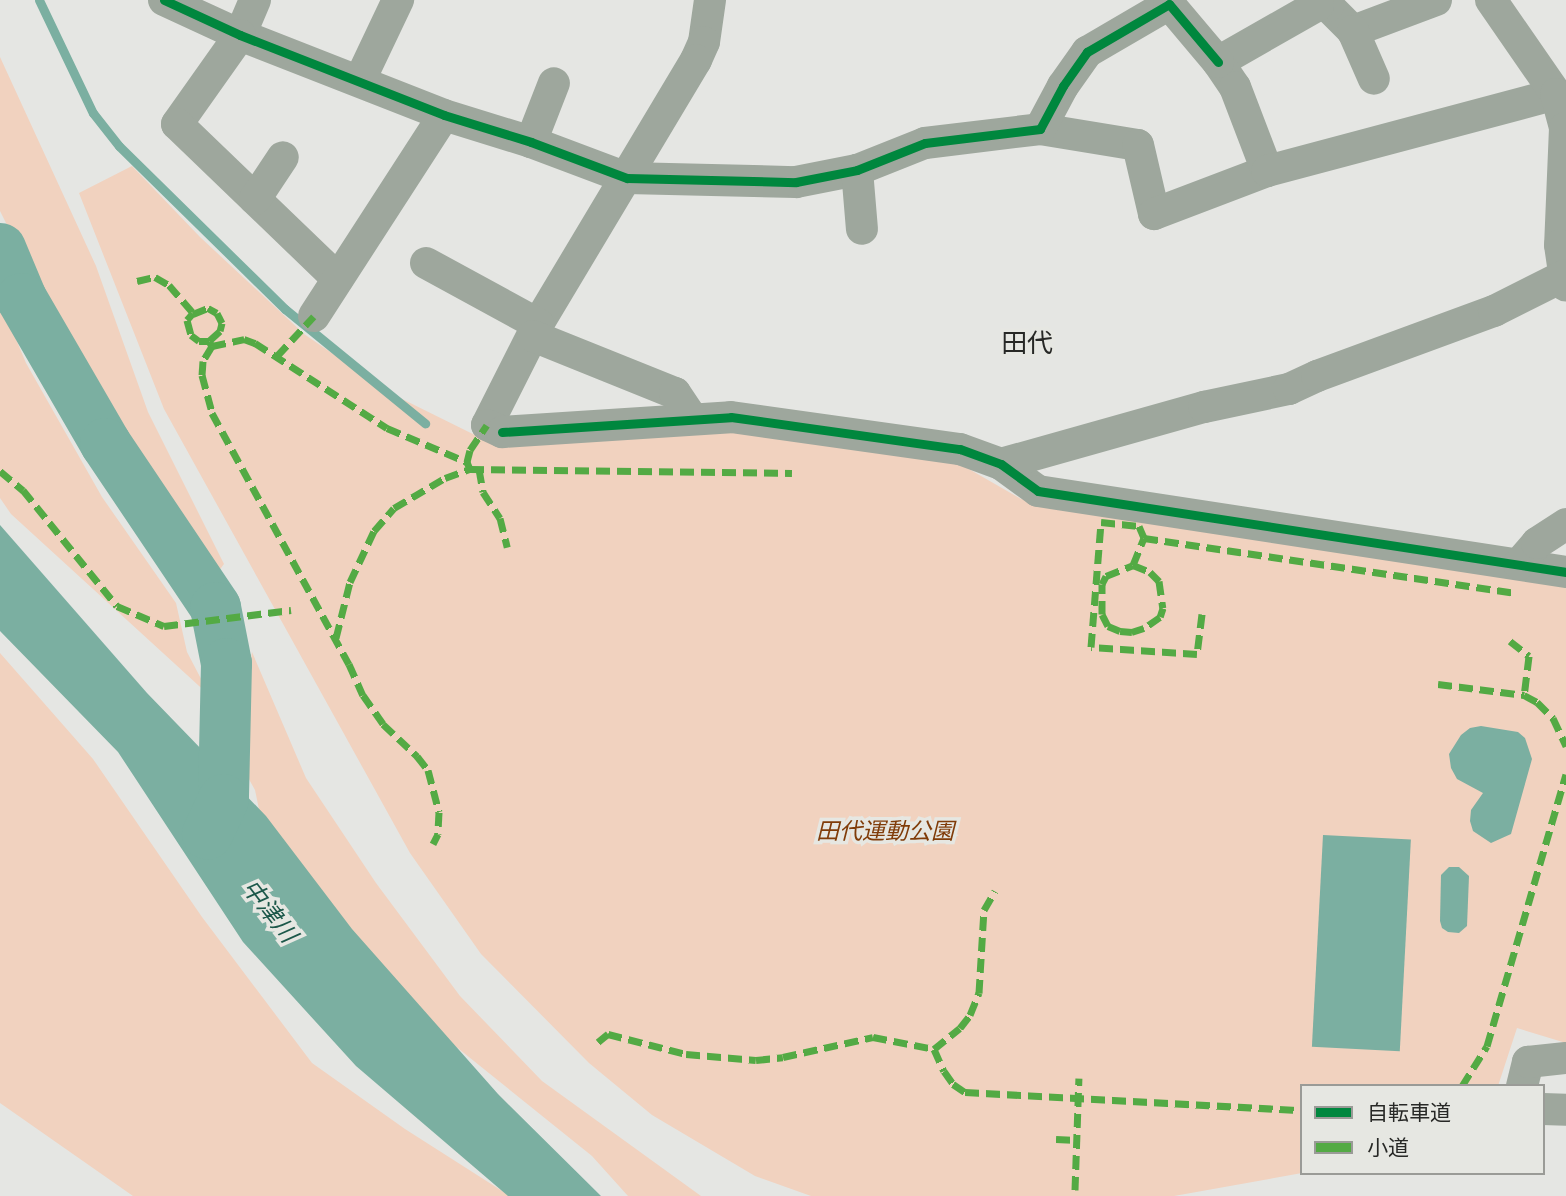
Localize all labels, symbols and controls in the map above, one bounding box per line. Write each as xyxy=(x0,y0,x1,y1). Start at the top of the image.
district label: 田代 xyxy=(1001,329,1053,361)
park label: 田代運動公園 xyxy=(816,819,954,847)
water label: 中津川 xyxy=(234,875,302,949)
legend xyxy=(1300,1084,1545,1175)
text: 自転車道 xyxy=(1367,1098,1451,1130)
text: 小道 xyxy=(1367,1133,1409,1165)

